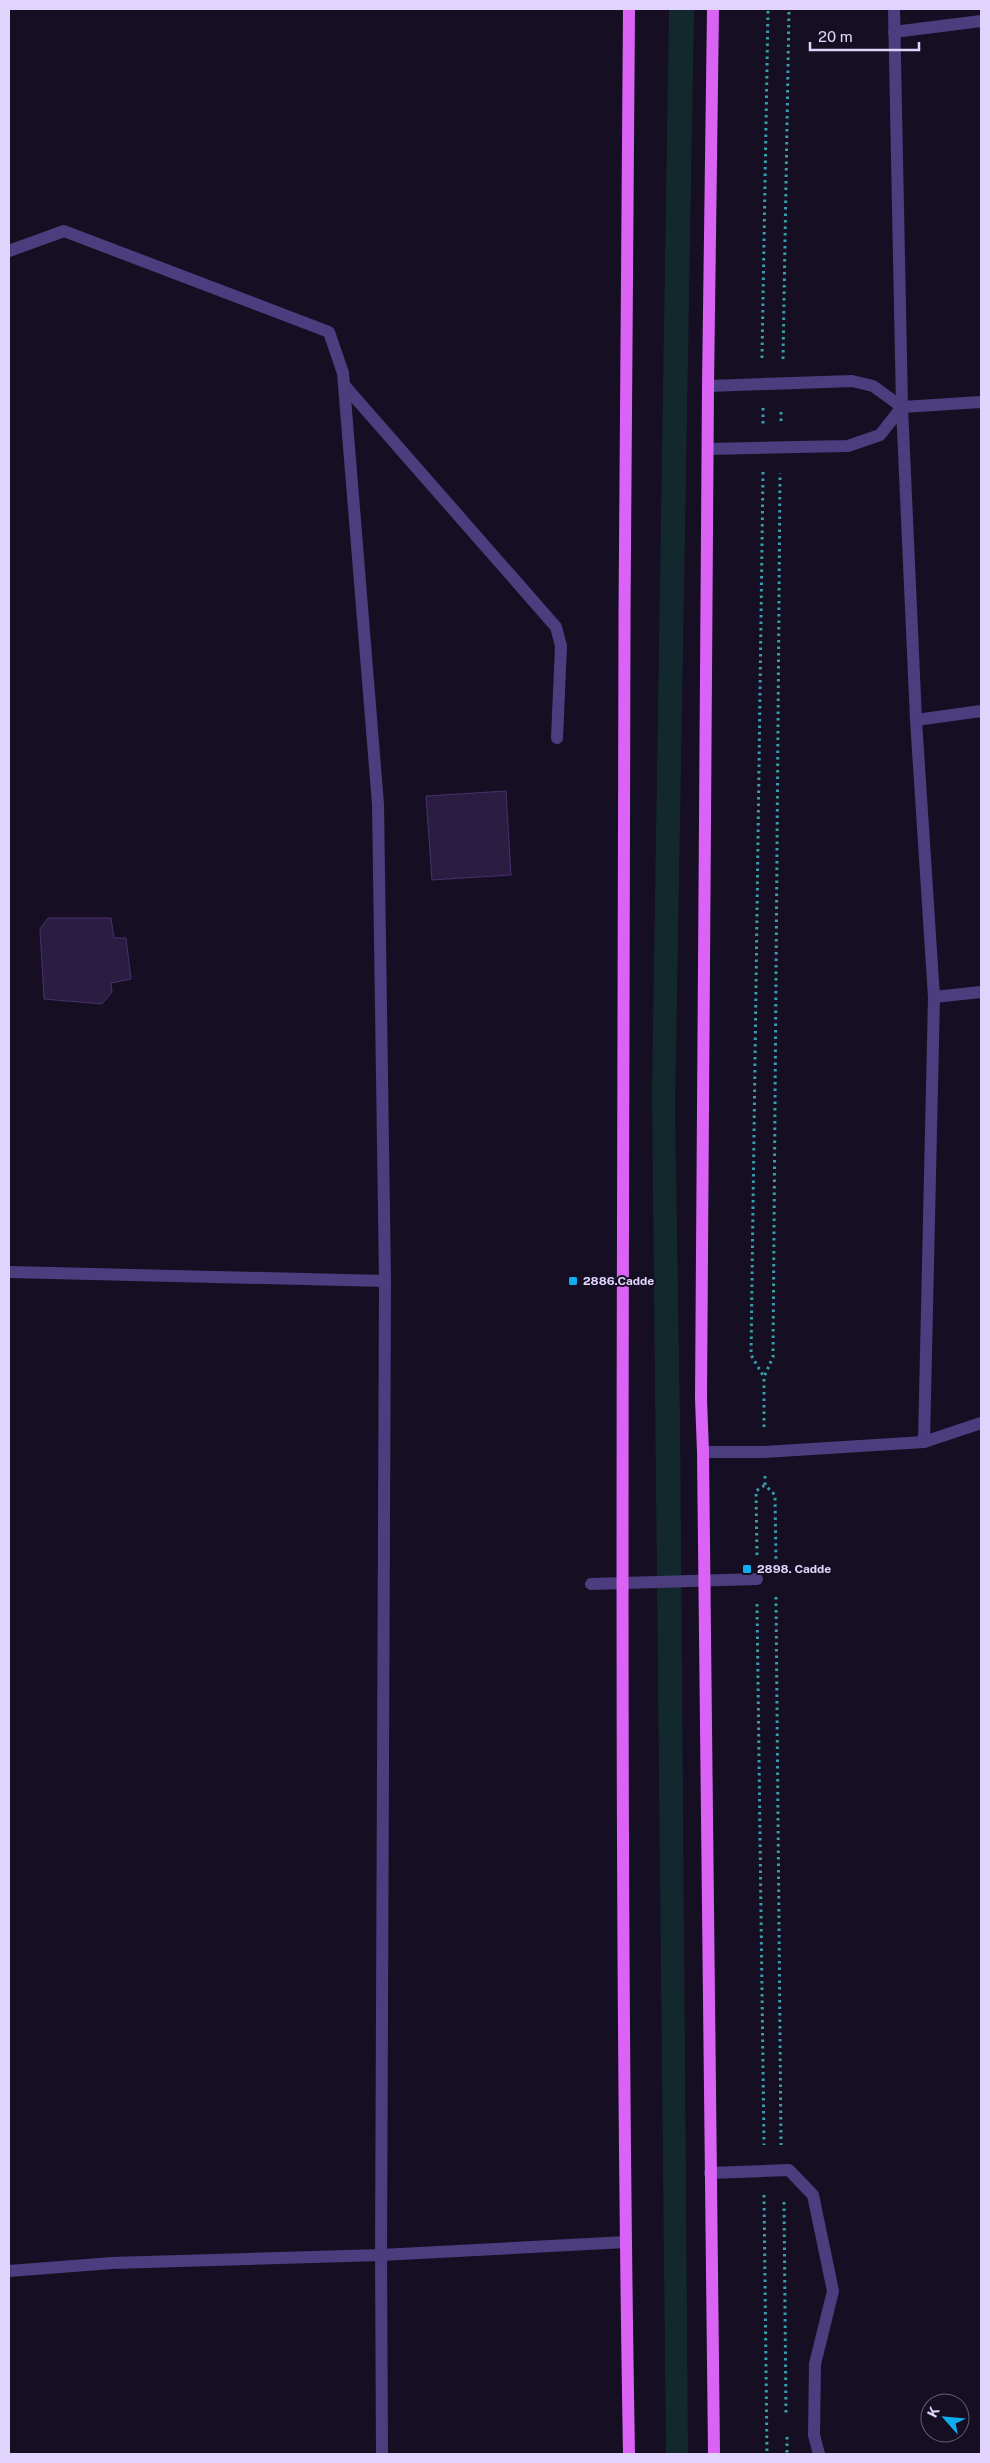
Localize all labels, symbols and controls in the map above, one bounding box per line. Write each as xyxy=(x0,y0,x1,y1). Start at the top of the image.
scale bar xyxy=(810,20,919,52)
text: 20 m xyxy=(818,28,853,45)
place label: 2886.Cadde xyxy=(583,1274,654,1288)
marker: 2886.Cadde xyxy=(567,1275,579,1287)
place label: 2898. Cadde xyxy=(757,1562,831,1576)
marker: 2898. Cadde xyxy=(741,1563,753,1575)
north arrow xyxy=(920,2393,970,2443)
text: K xyxy=(924,2404,943,2420)

